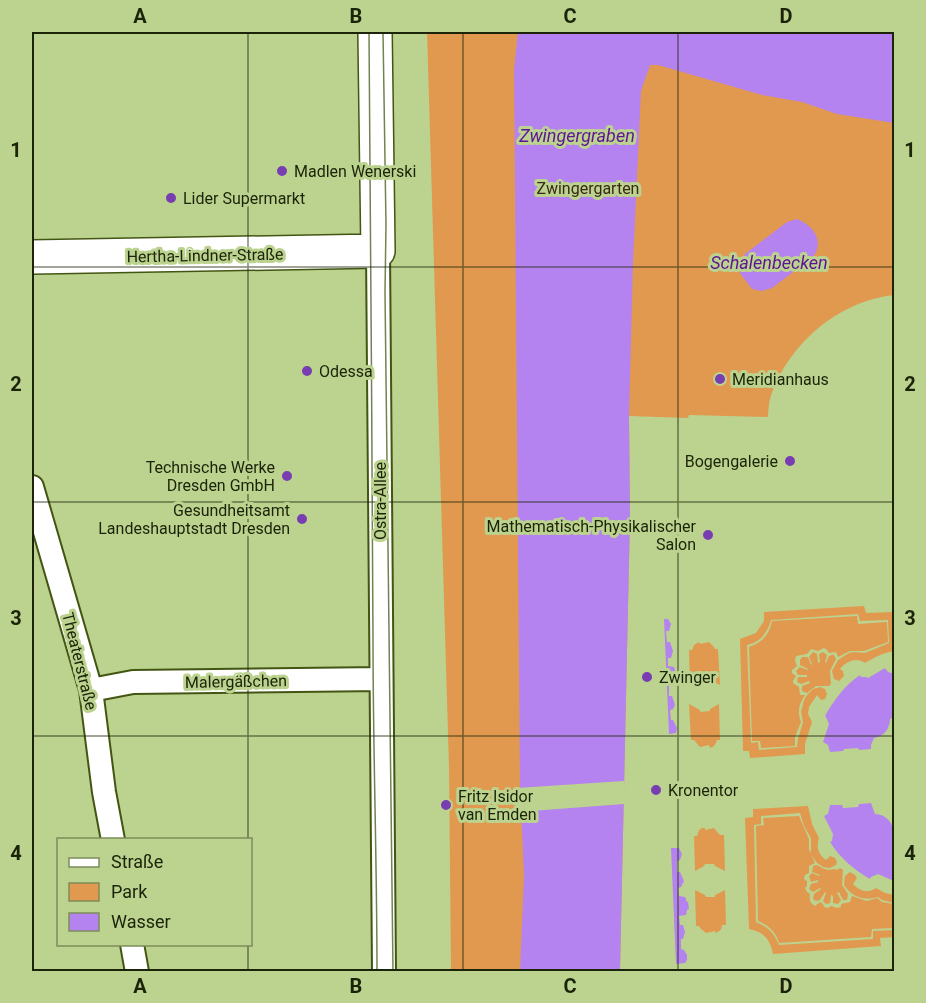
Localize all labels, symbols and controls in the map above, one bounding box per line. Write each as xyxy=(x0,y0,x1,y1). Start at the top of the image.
text: A xyxy=(133,4,147,28)
text: B xyxy=(350,4,362,28)
text: C xyxy=(563,4,577,28)
text: D xyxy=(780,4,793,28)
water label: Zwingergraben xyxy=(518,125,635,146)
text: 1 xyxy=(10,138,22,162)
text: 1 xyxy=(904,138,916,162)
place label: Madlen Wenerski xyxy=(294,162,416,181)
marker: Madlen Wenerski xyxy=(275,164,289,178)
park label: Zwingergarten xyxy=(537,179,639,198)
place label: Lider Supermarkt xyxy=(183,189,305,208)
marker: Lider Supermarkt xyxy=(164,191,178,205)
street label: Hertha-Lindner-Straße xyxy=(126,245,284,266)
water label: Schalenbecken xyxy=(710,252,828,273)
place label: Odessa xyxy=(319,362,373,381)
marker: Odessa xyxy=(300,364,314,378)
place label: Meridianhaus xyxy=(732,370,829,389)
text: 2 xyxy=(10,372,22,396)
marker: Meridianhaus xyxy=(713,372,727,386)
text: 2 xyxy=(904,372,916,396)
place label: Bogengalerie xyxy=(685,452,778,471)
marker: Bogengalerie xyxy=(783,454,797,468)
place label: Technische Werke Dresden GmbH xyxy=(146,458,275,495)
street label: Ostra-Allee xyxy=(371,462,390,540)
marker: Technische Werke Dresden GmbH xyxy=(280,469,294,483)
place label: Gesundheitsamt Landeshauptstadt Dresden xyxy=(98,501,290,538)
marker: Gesundheitsamt Landeshauptstadt Dresden xyxy=(295,512,309,526)
place label: Mathematisch-Physikalischer Salon xyxy=(487,517,697,554)
marker: Mathematisch-Physikalischer Salon xyxy=(701,528,715,542)
text: 3 xyxy=(10,606,22,630)
text: 3 xyxy=(904,606,916,630)
street label: Theaterstraße xyxy=(58,610,101,712)
place label: Zwinger xyxy=(659,668,717,687)
marker: Zwinger xyxy=(640,670,654,684)
street label: Malergäßchen xyxy=(185,671,287,692)
place label: Kronentor xyxy=(668,781,739,800)
marker: Kronentor xyxy=(649,783,663,797)
place label: Fritz Isidor van Emden xyxy=(458,787,537,824)
marker: Fritz Isidor van Emden xyxy=(439,798,453,812)
legend xyxy=(57,838,252,946)
text: 4 xyxy=(10,841,22,865)
text: 4 xyxy=(904,841,916,865)
text: Straße xyxy=(111,851,163,872)
text: Park xyxy=(111,881,148,902)
text: Wasser xyxy=(111,911,171,932)
text: A xyxy=(133,974,147,998)
text: B xyxy=(350,974,362,998)
text: C xyxy=(563,974,577,998)
text: D xyxy=(780,974,793,998)

